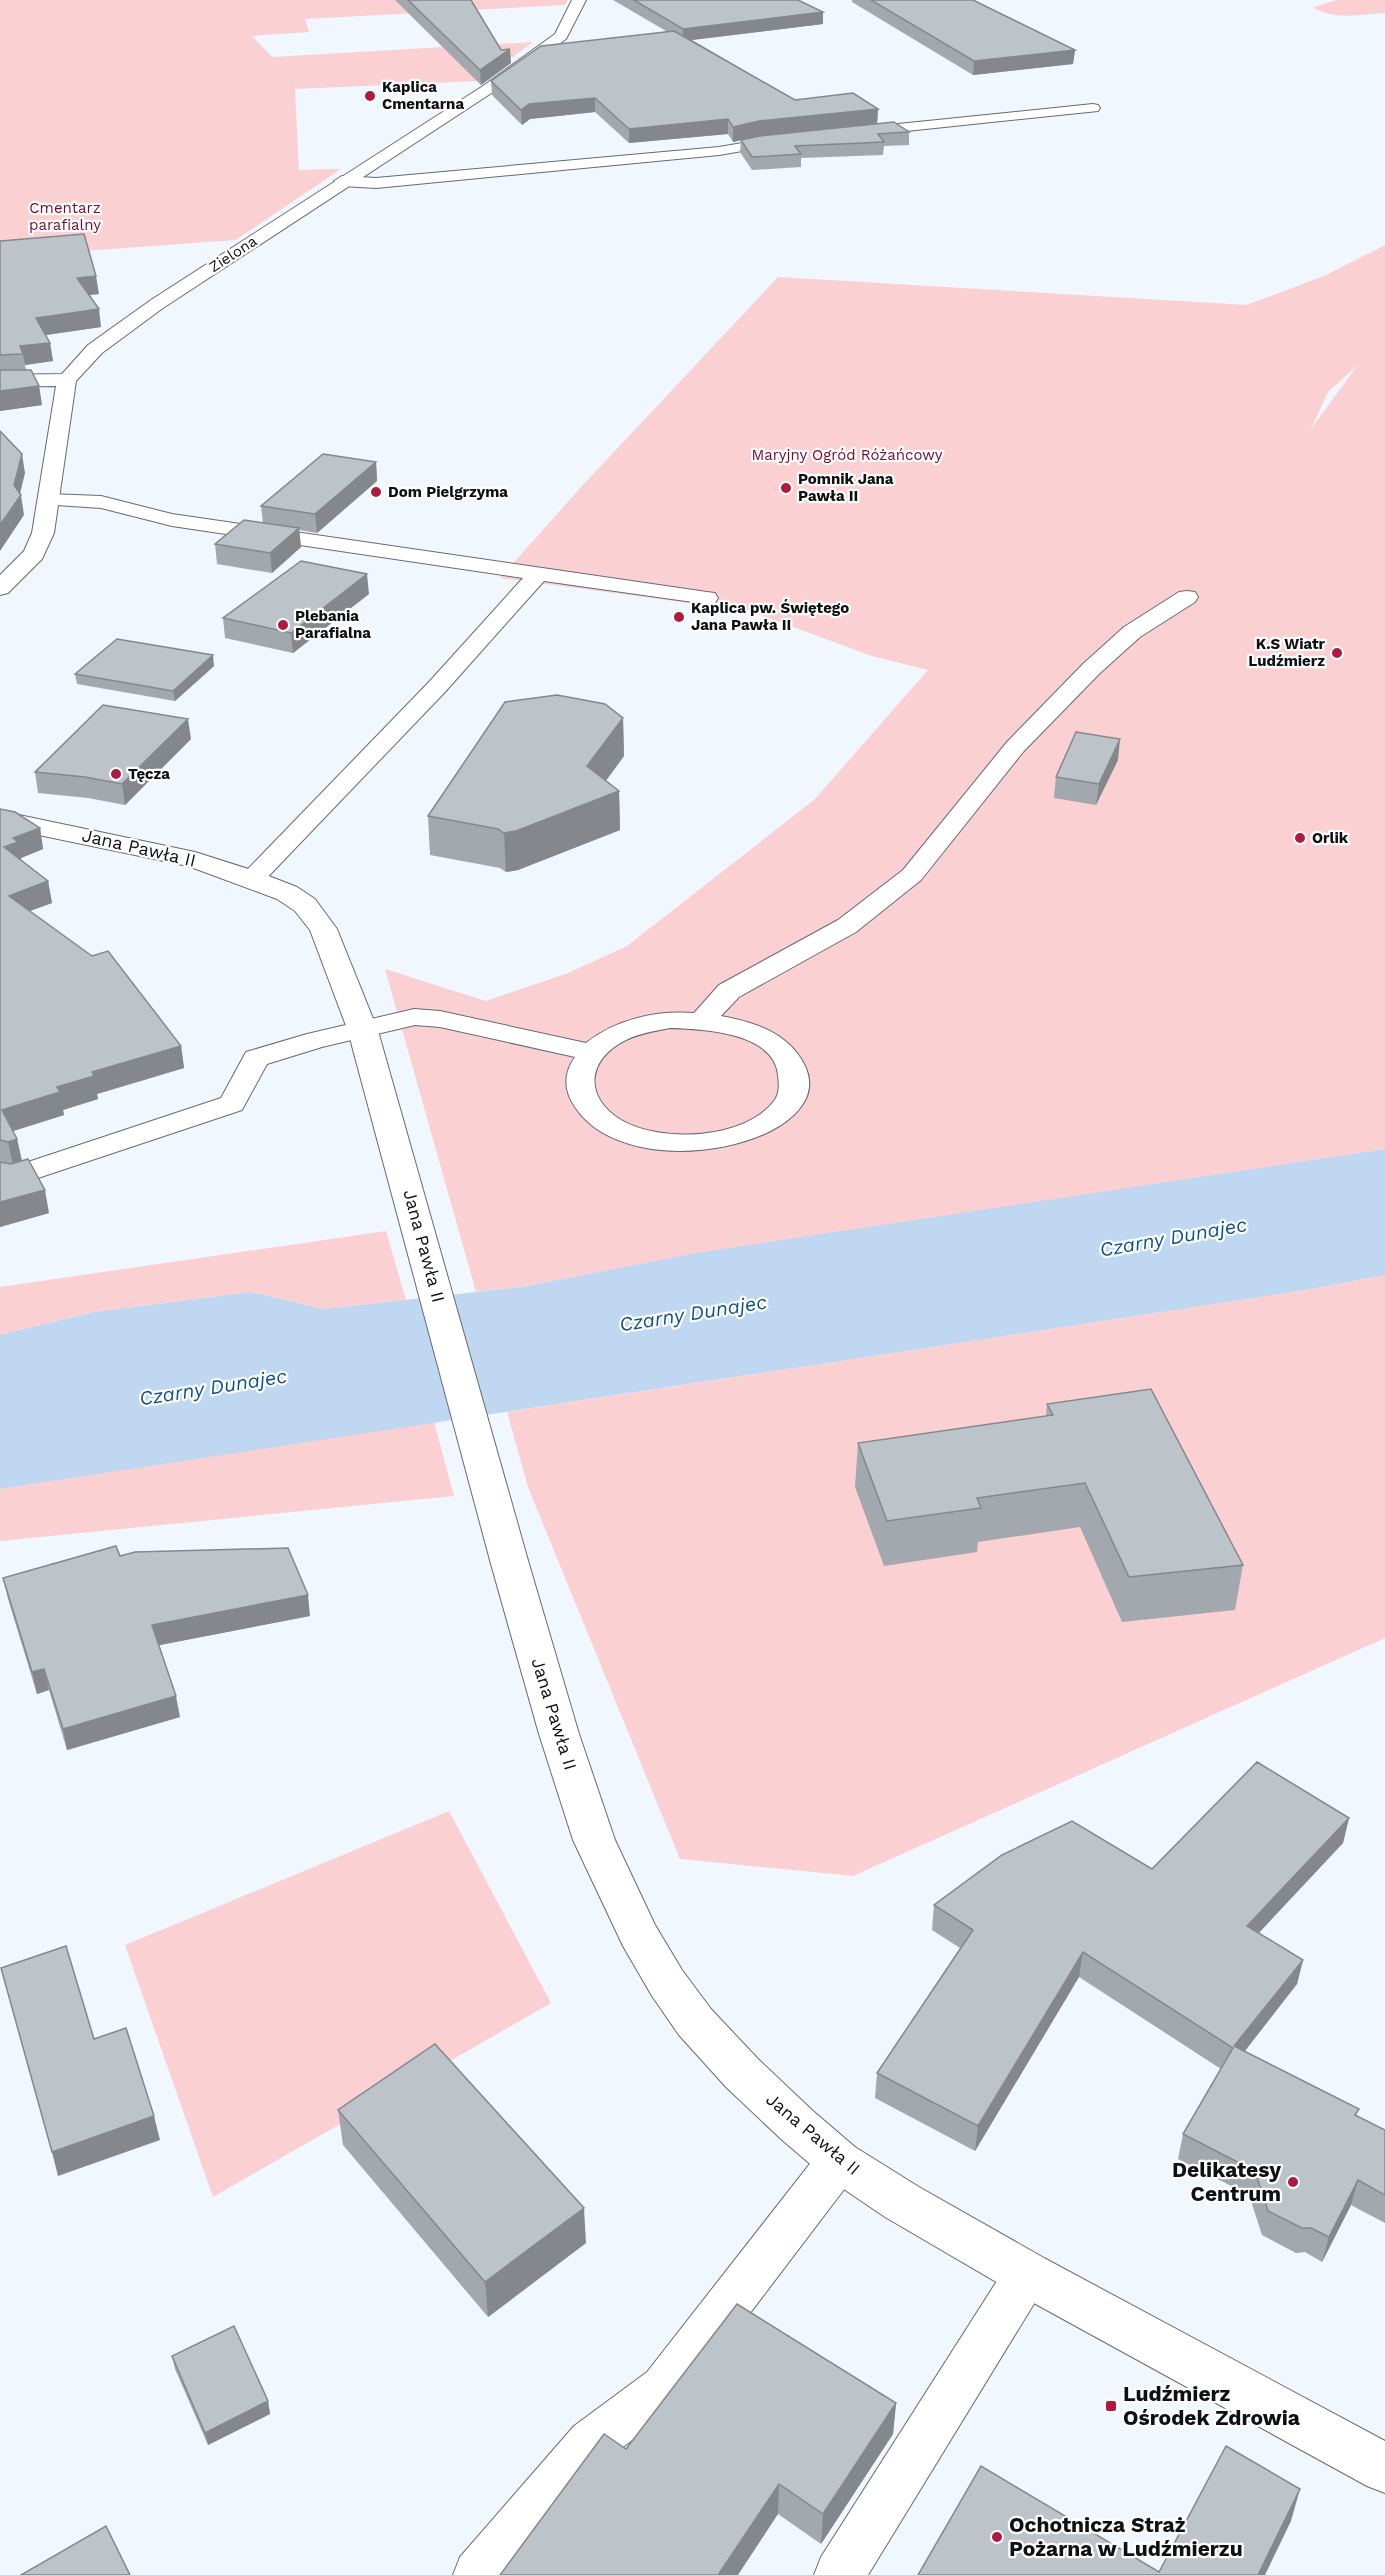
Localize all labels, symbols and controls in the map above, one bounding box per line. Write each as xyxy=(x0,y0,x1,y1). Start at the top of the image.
place label: Kaplica Cmentarna xyxy=(382,78,464,113)
marker: Kaplica Cmentarna xyxy=(363,89,377,103)
park label: Cmentarz parafialny xyxy=(29,199,101,234)
street label: Zielona xyxy=(206,232,261,276)
park label: Maryjny Ogród Różańcowy xyxy=(751,446,943,464)
place label: Pomnik Jana Pawła II xyxy=(798,470,894,505)
marker: Pomnik Jana Pawła II xyxy=(779,481,793,495)
place label: Dom Pielgrzyma xyxy=(388,483,508,501)
marker: Dom Pielgrzyma xyxy=(369,485,383,499)
place label: Kaplica pw. Świętego Jana Pawła II xyxy=(691,599,849,634)
place label: Plebania Parafialna xyxy=(295,607,371,642)
marker: Kaplica pw. Świętego Jana Pawła II xyxy=(672,610,686,624)
marker: Plebania Parafialna xyxy=(276,618,290,632)
place label: K.S Wiatr Ludźmierz xyxy=(1248,635,1326,670)
marker: K.S Wiatr Ludźmierz xyxy=(1330,646,1344,660)
place label: Tęcza xyxy=(128,765,170,783)
marker: Tęcza xyxy=(109,767,123,781)
street label: Jana Pawła II xyxy=(80,824,198,871)
place label: Orlik xyxy=(1312,829,1349,847)
marker: Orlik xyxy=(1293,831,1307,845)
street label: Jana Pawła II xyxy=(399,1187,450,1305)
water label: Czarny Dunajec xyxy=(1098,1212,1249,1262)
water label: Czarny Dunajec xyxy=(618,1289,769,1337)
water label: Czarny Dunajec xyxy=(138,1363,289,1411)
street label: Jana Pawła II xyxy=(527,1655,582,1772)
street label: Jana Pawła II xyxy=(762,2088,865,2179)
place label: Delikatesy Centrum xyxy=(1172,2157,1281,2206)
marker: Delikatesy Centrum xyxy=(1286,2175,1300,2189)
place label: Ludźmierz Ośrodek Zdrowia xyxy=(1123,2381,1301,2430)
marker: Ludźmierz Ośrodek Zdrowia xyxy=(1104,2399,1118,2413)
place label: Ochotnicza Straż Pożarna w Ludźmierzu xyxy=(1009,2512,1243,2561)
marker: Ochotnicza Straż Pożarna w Ludźmierzu xyxy=(990,2530,1004,2544)

